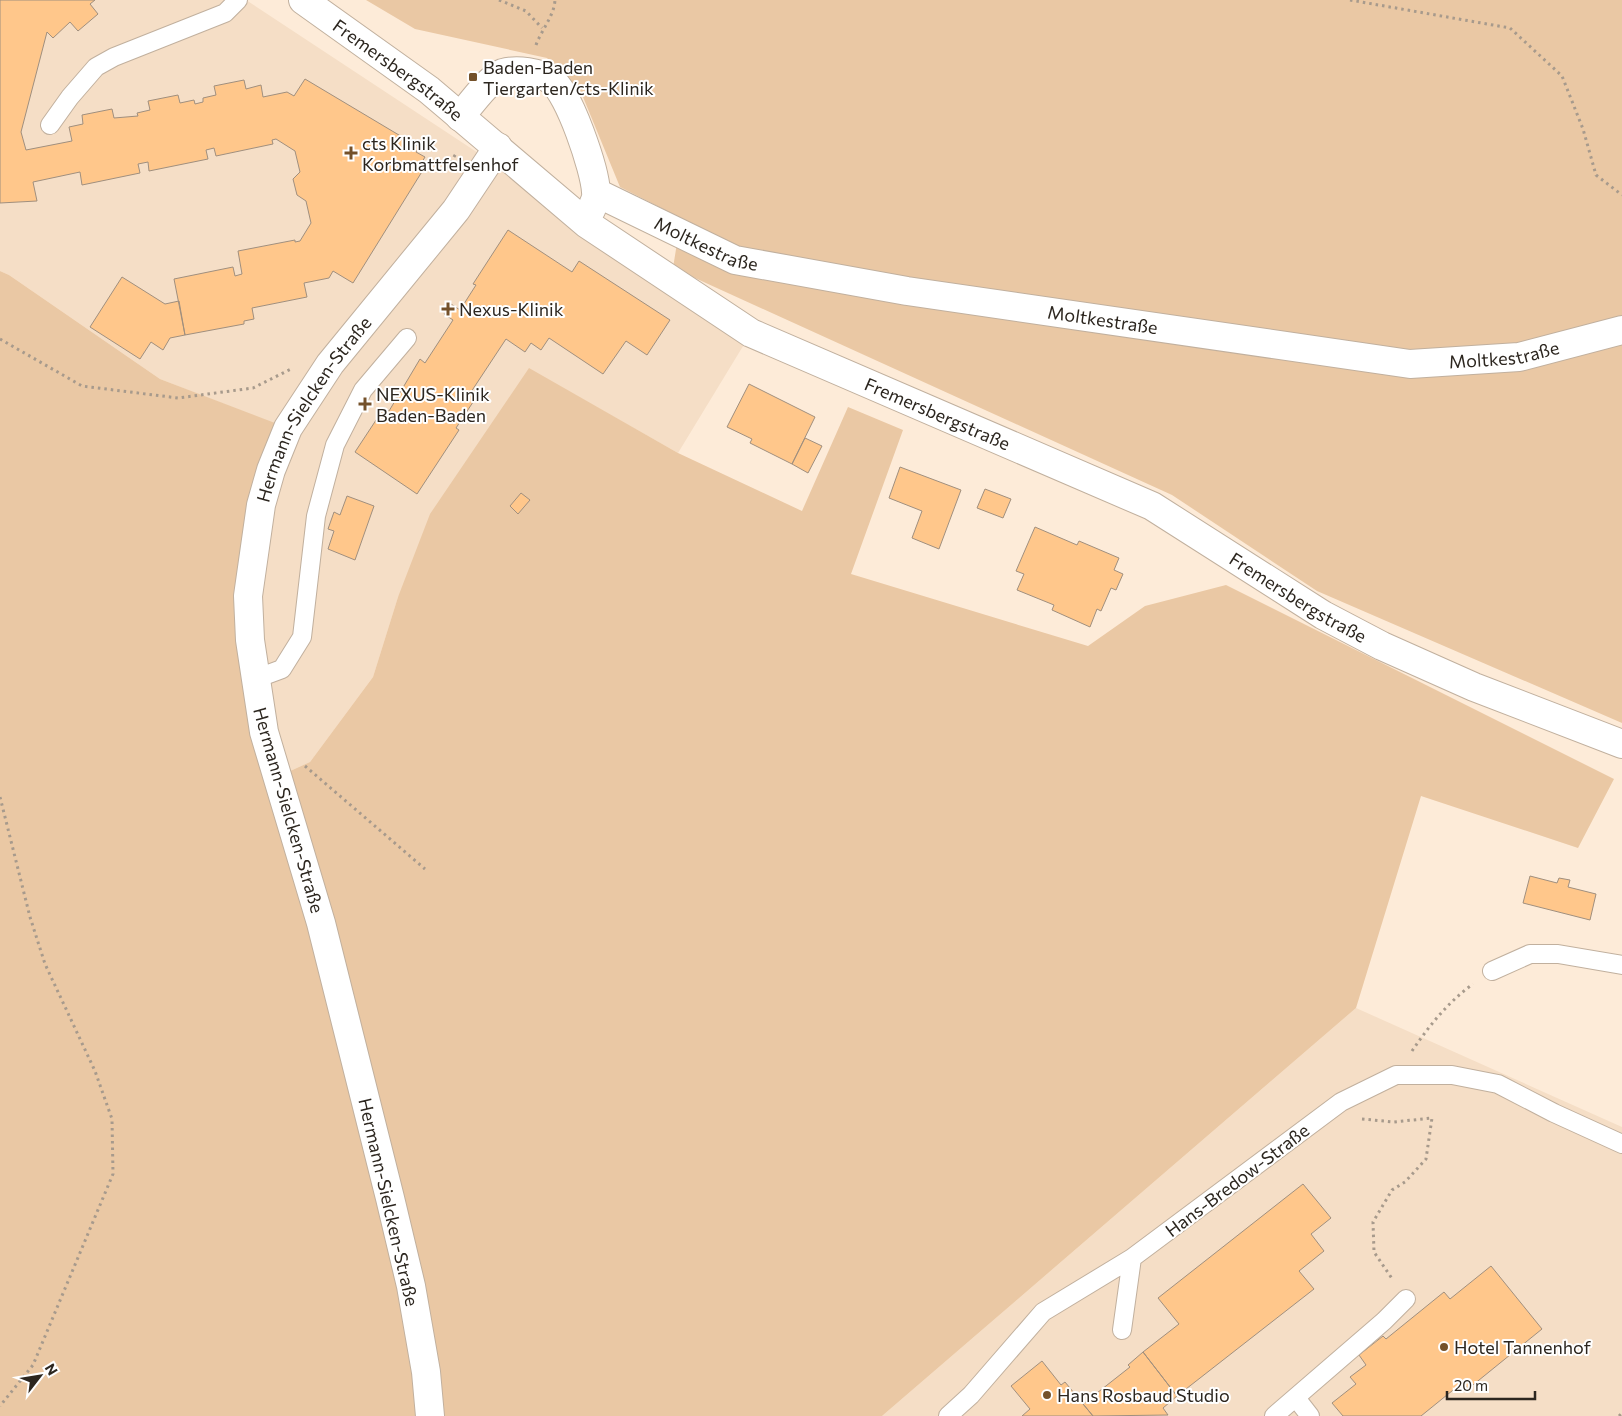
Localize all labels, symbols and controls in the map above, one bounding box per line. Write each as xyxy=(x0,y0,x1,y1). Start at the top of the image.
street label: Fremersbergstraße xyxy=(329,14,468,125)
place label: Baden-Baden Tiergarten/cts-Klinik xyxy=(483,56,654,99)
marker: Baden-Baden Tiergarten/cts-Klinik xyxy=(467,71,479,83)
place label: cts Klinik Korbmattfelsenhof xyxy=(362,132,520,175)
marker: cts Klinik Korbmattfelsenhof xyxy=(344,146,358,160)
street label: Moltkestraße xyxy=(651,212,760,275)
place label: Nexus-Klinik xyxy=(459,298,564,320)
street label: Moltkestraße xyxy=(1046,301,1159,338)
marker: Nexus-Klinik xyxy=(441,302,455,316)
street label: Hermann-Sielcken-Straße xyxy=(251,312,376,505)
street label: Moltkestraße xyxy=(1448,336,1561,372)
street label: Fremersbergstraße xyxy=(861,372,1014,454)
place label: NEXUS-Klinik Baden-Baden xyxy=(376,383,490,426)
marker: NEXUS-Klinik Baden-Baden xyxy=(358,397,372,411)
street label: Fremersbergstraße xyxy=(1226,547,1370,647)
street label: Hermann-Sielcken-Straße xyxy=(249,705,329,915)
street label: Hermann-Sielcken-Straße xyxy=(354,1096,424,1308)
street label: Hans-Bredow-Straße xyxy=(1161,1119,1313,1241)
place label: Hotel Tannenhof xyxy=(1454,1336,1592,1358)
marker: Hotel Tannenhof xyxy=(1438,1341,1450,1353)
north arrow xyxy=(15,1351,65,1401)
text: N xyxy=(42,1360,62,1378)
scale bar xyxy=(1447,1368,1534,1400)
text: 20 m xyxy=(1454,1376,1488,1394)
place label: Hans Rosbaud Studio xyxy=(1057,1384,1230,1406)
marker: Hans Rosbaud Studio xyxy=(1041,1389,1053,1401)

